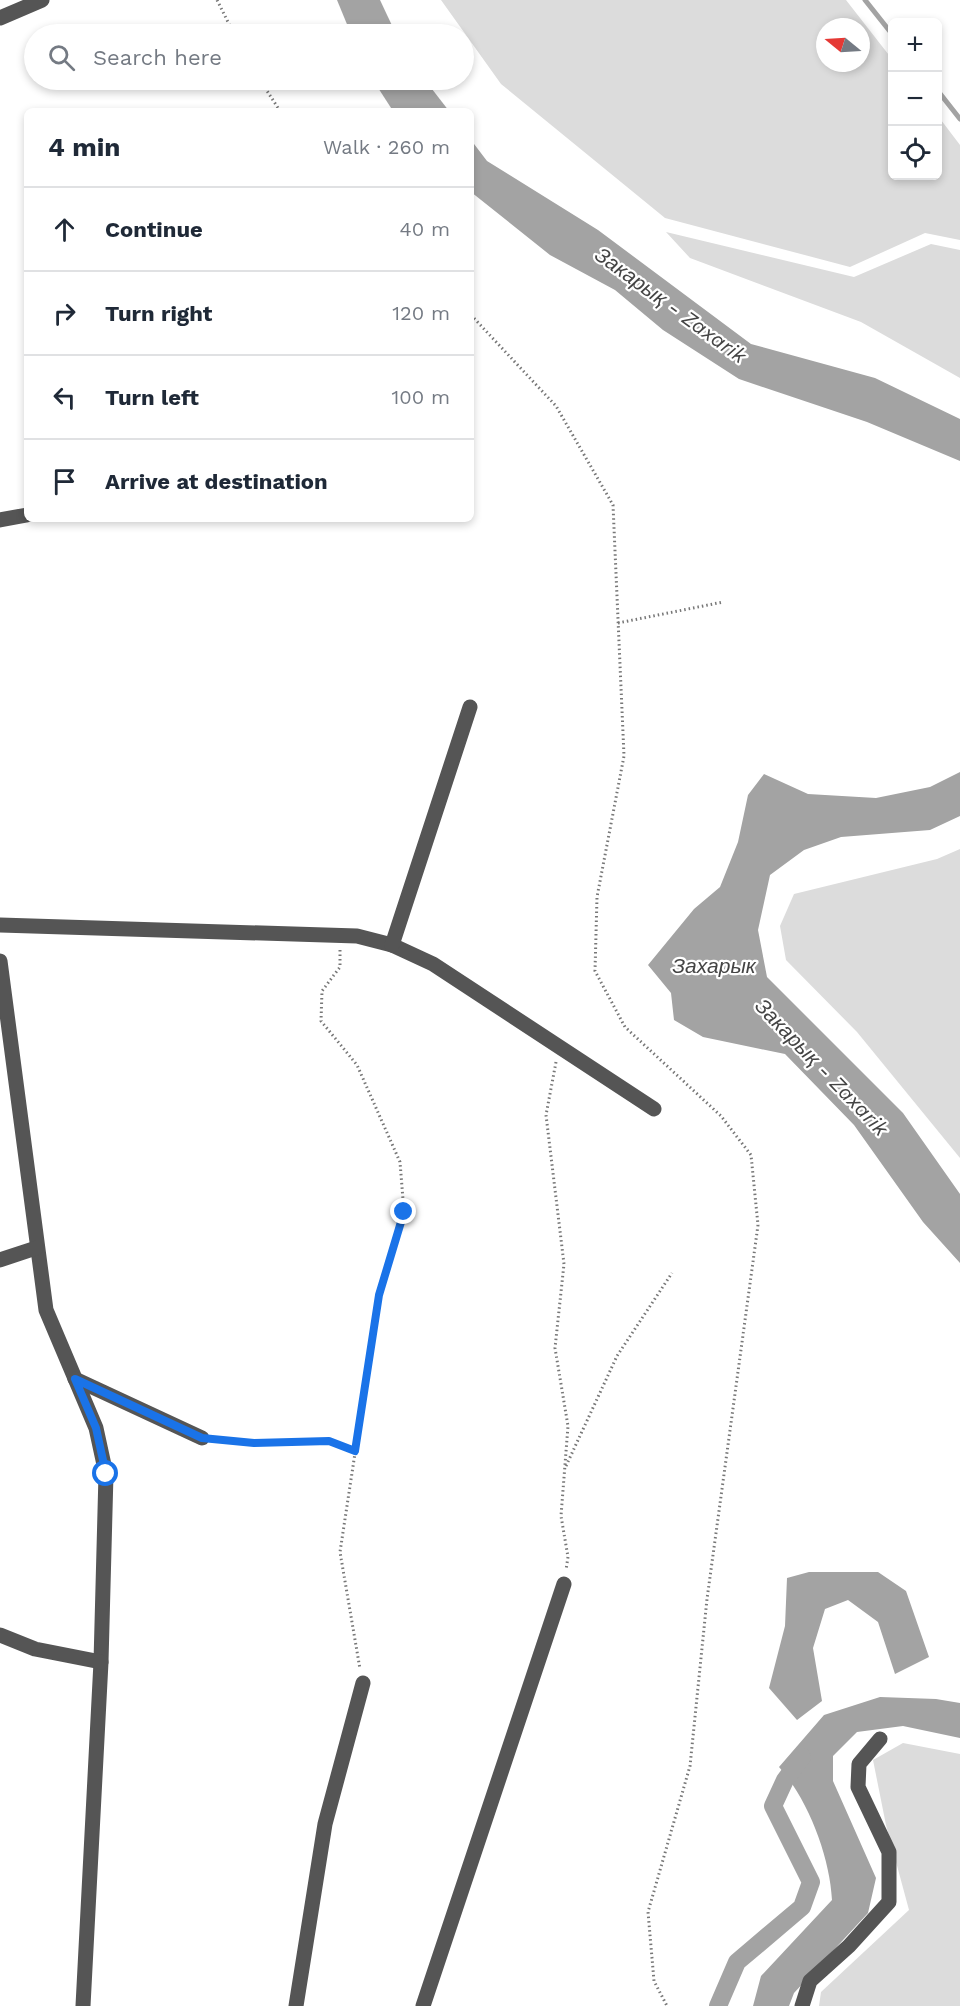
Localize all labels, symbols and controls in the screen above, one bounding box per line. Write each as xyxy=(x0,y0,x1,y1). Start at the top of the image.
north arrow xyxy=(816,18,870,72)
map controls xyxy=(888,18,942,180)
button: + xyxy=(888,18,942,72)
search box xyxy=(24,24,474,90)
icon: search xyxy=(45,41,78,74)
text: Search here xyxy=(93,45,222,70)
button: − xyxy=(888,72,942,126)
button: locate xyxy=(888,126,942,180)
text: 4 min xyxy=(48,132,120,162)
text: Walk · 260 m xyxy=(323,135,450,159)
icon: ahead xyxy=(48,213,81,246)
text: Continue xyxy=(105,217,203,242)
text: 40 m xyxy=(399,217,450,241)
water label: Закарық - Zaxarik xyxy=(590,242,752,369)
icon: right xyxy=(48,297,81,330)
text: Turn right xyxy=(105,301,212,326)
text: 120 m xyxy=(392,301,450,325)
icon: left xyxy=(48,381,81,414)
text: Turn left xyxy=(105,385,199,410)
text: 100 m xyxy=(391,385,450,409)
icon: arrive xyxy=(48,465,81,498)
text: Arrive at destination xyxy=(105,469,328,494)
water label: Захарык xyxy=(672,953,757,978)
water label: Закарық - Zaxarik xyxy=(750,993,894,1141)
route end xyxy=(390,1198,416,1224)
route start xyxy=(92,1460,118,1486)

